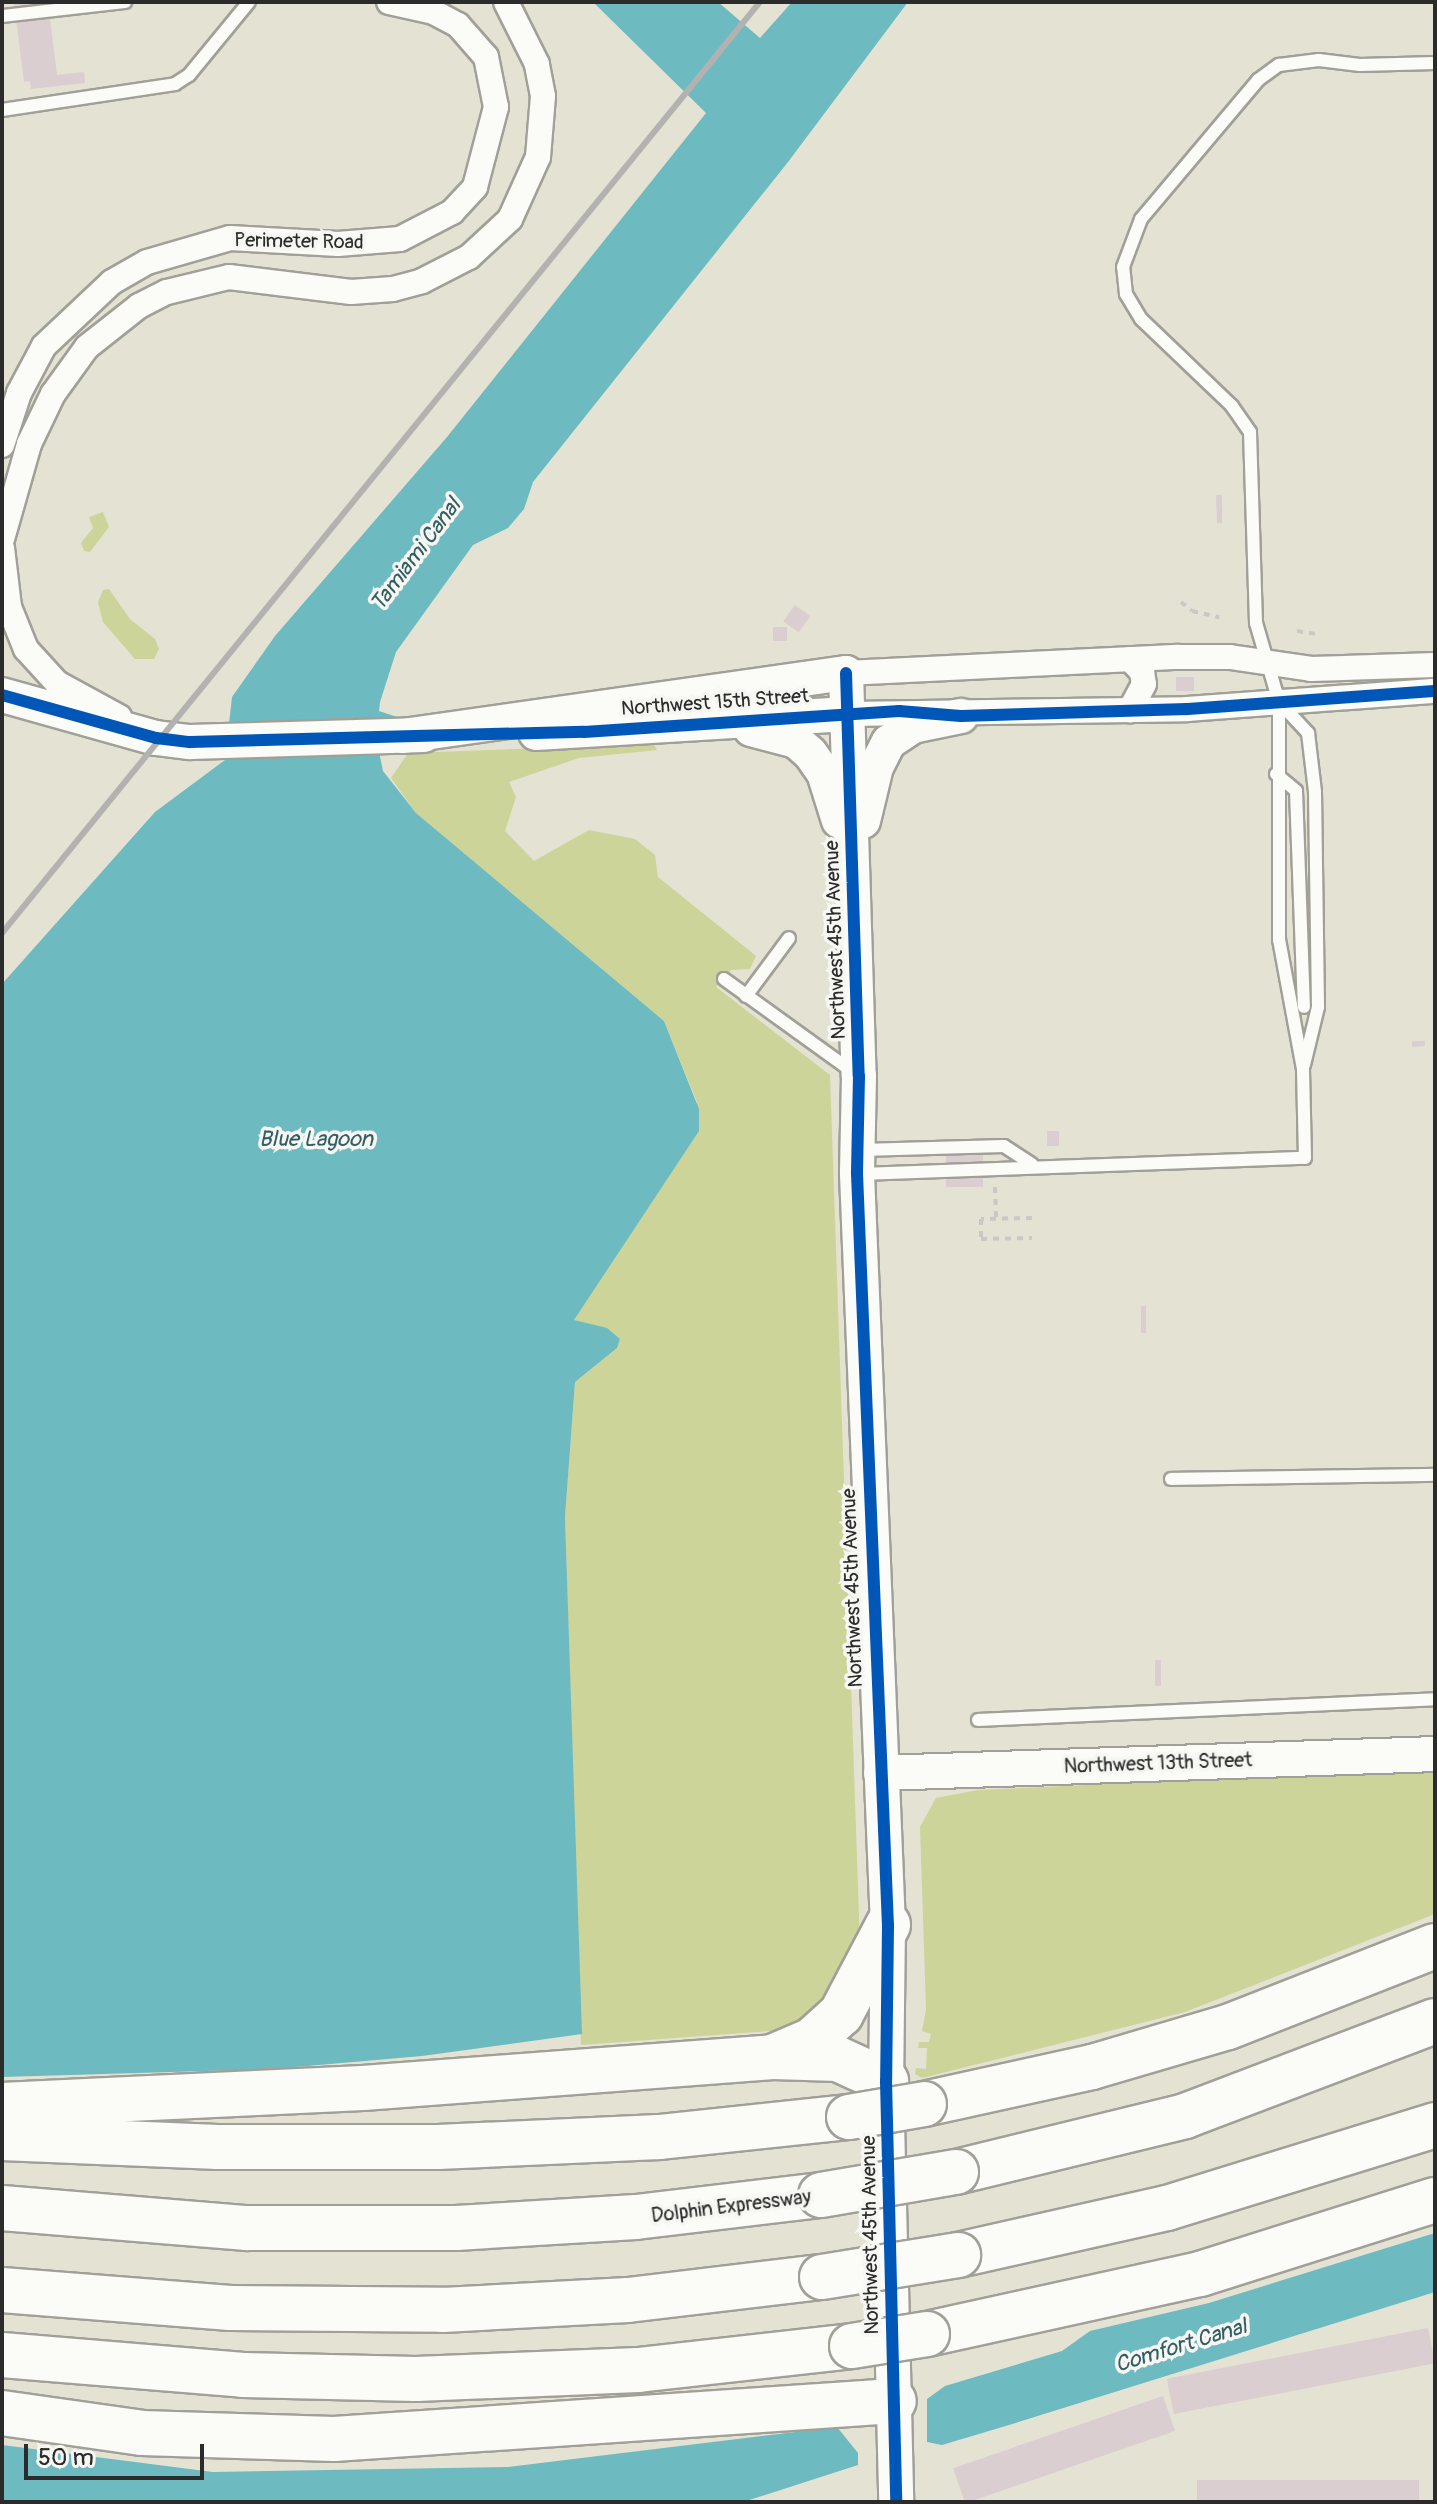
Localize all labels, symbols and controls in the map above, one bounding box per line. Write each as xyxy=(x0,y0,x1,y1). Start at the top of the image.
street label: Perimeter Road xyxy=(234,228,364,254)
water label: Tamiami Canal xyxy=(365,494,467,616)
street label: Northwest 15th Street xyxy=(620,683,810,721)
street label: Northwest 45th Avenue xyxy=(820,840,850,1040)
water label: Blue Lagoon xyxy=(259,1127,373,1153)
street label: Northwest 45th Avenue xyxy=(837,1488,867,1688)
street label: Northwest 13th Street xyxy=(1063,1748,1253,1778)
street label: Northwest 45th Avenue xyxy=(856,2135,884,2335)
street label: Dolphin Expressway xyxy=(650,2184,812,2228)
water label: Comfort Canal xyxy=(1112,2313,1250,2379)
scale bar xyxy=(28,2428,208,2478)
text: 50 m xyxy=(38,2443,94,2472)

